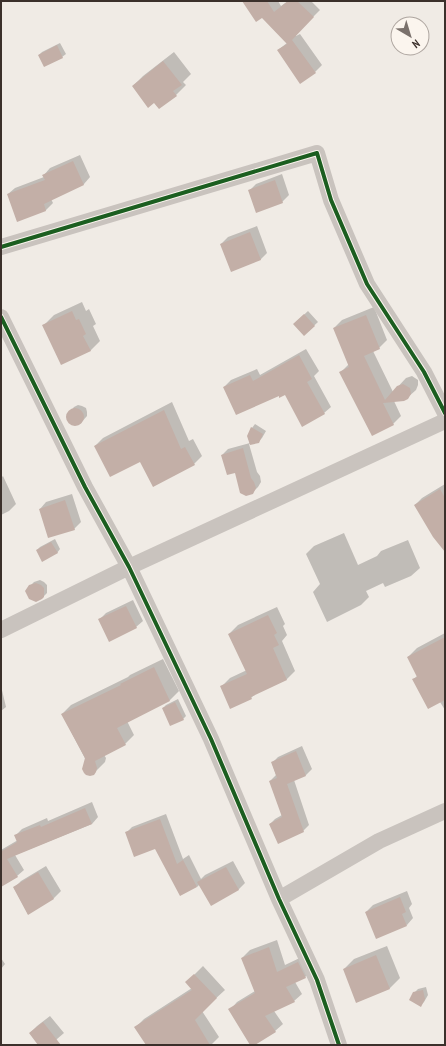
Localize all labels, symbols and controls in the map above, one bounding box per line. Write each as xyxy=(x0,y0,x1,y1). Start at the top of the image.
north arrow xyxy=(390,16,430,56)
text: N xyxy=(409,37,423,51)

